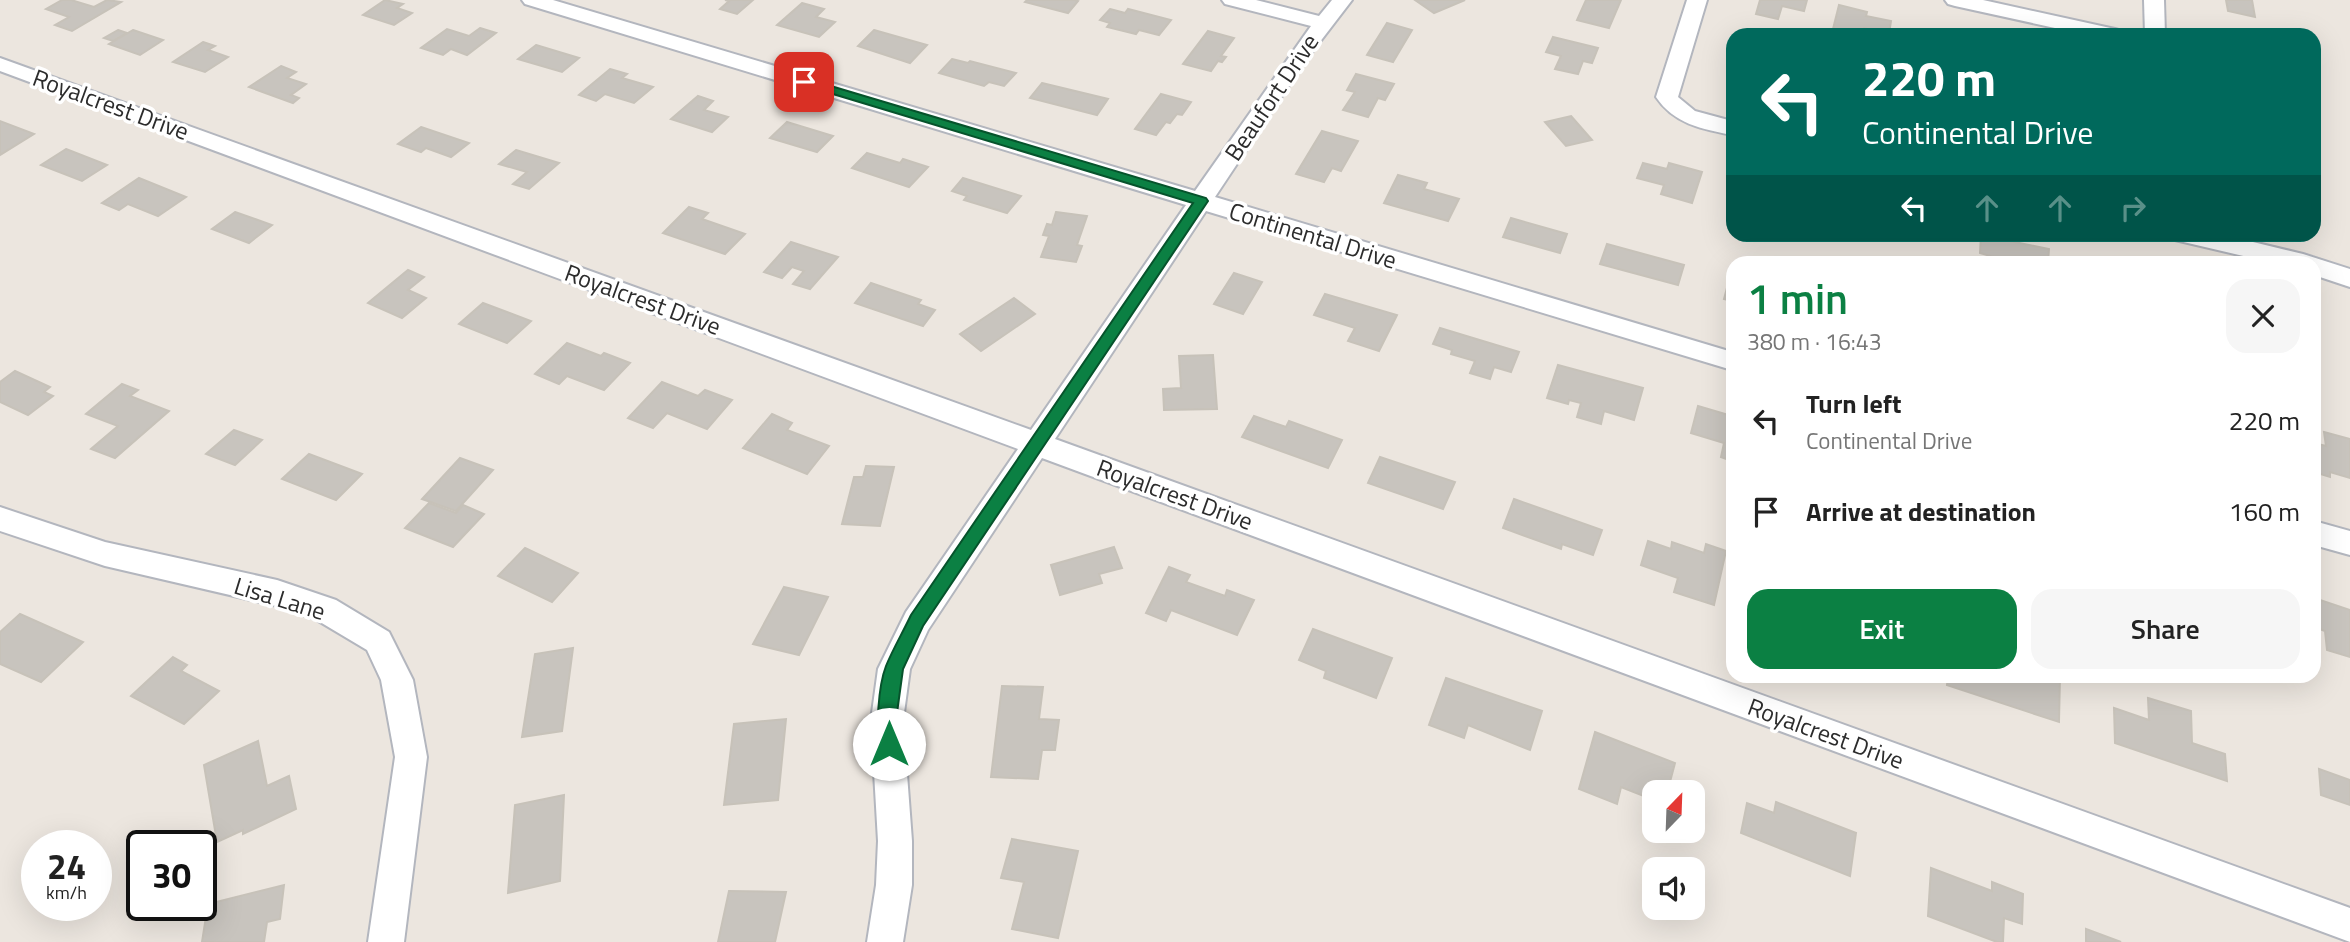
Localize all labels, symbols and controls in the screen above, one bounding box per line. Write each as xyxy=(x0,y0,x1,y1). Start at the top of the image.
street label: Beaufort Drive xyxy=(1215,26,1327,168)
text: 220 m xyxy=(1862,40,1996,115)
pin xyxy=(774,52,834,112)
icon: left xyxy=(1747,56,1838,147)
street label: Royalcrest Drive xyxy=(28,59,194,149)
icon: arrive xyxy=(785,63,823,101)
text: Continental Drive xyxy=(1862,108,2093,156)
icon: left xyxy=(1895,189,1933,227)
icon: ahead xyxy=(1968,189,2006,227)
icon: ahead xyxy=(2041,189,2079,227)
icon: right xyxy=(2114,189,2152,227)
street label: Continental Drive xyxy=(1225,192,1401,278)
street label: Royalcrest Drive xyxy=(560,254,726,344)
text: 1 min xyxy=(1747,266,1848,330)
button: close xyxy=(2226,279,2300,353)
text: 380 m · 16:43 xyxy=(1747,324,1882,359)
text: Turn left xyxy=(1806,384,1901,423)
text: 220 m xyxy=(2229,401,2300,440)
icon: left xyxy=(1747,402,1785,440)
text: Continental Drive xyxy=(1806,423,1972,458)
street label: Royalcrest Drive xyxy=(1092,449,1258,539)
text: Arrive at destination xyxy=(1806,492,2036,531)
text: 160 m xyxy=(2229,492,2300,531)
icon: arrive xyxy=(1747,493,1785,531)
street label: Lisa Lane xyxy=(230,567,330,629)
button: Exit xyxy=(1747,589,2017,669)
button: Share xyxy=(2031,589,2300,669)
street label: Royalcrest Drive xyxy=(1743,688,1909,778)
position arrow xyxy=(852,707,926,781)
north arrow xyxy=(1642,780,1704,844)
map controls xyxy=(1642,780,1705,920)
speed limit sign: 30 xyxy=(126,830,217,921)
text: 24 xyxy=(47,839,86,893)
button: sound xyxy=(1642,857,1705,920)
text: km/h xyxy=(46,879,87,906)

